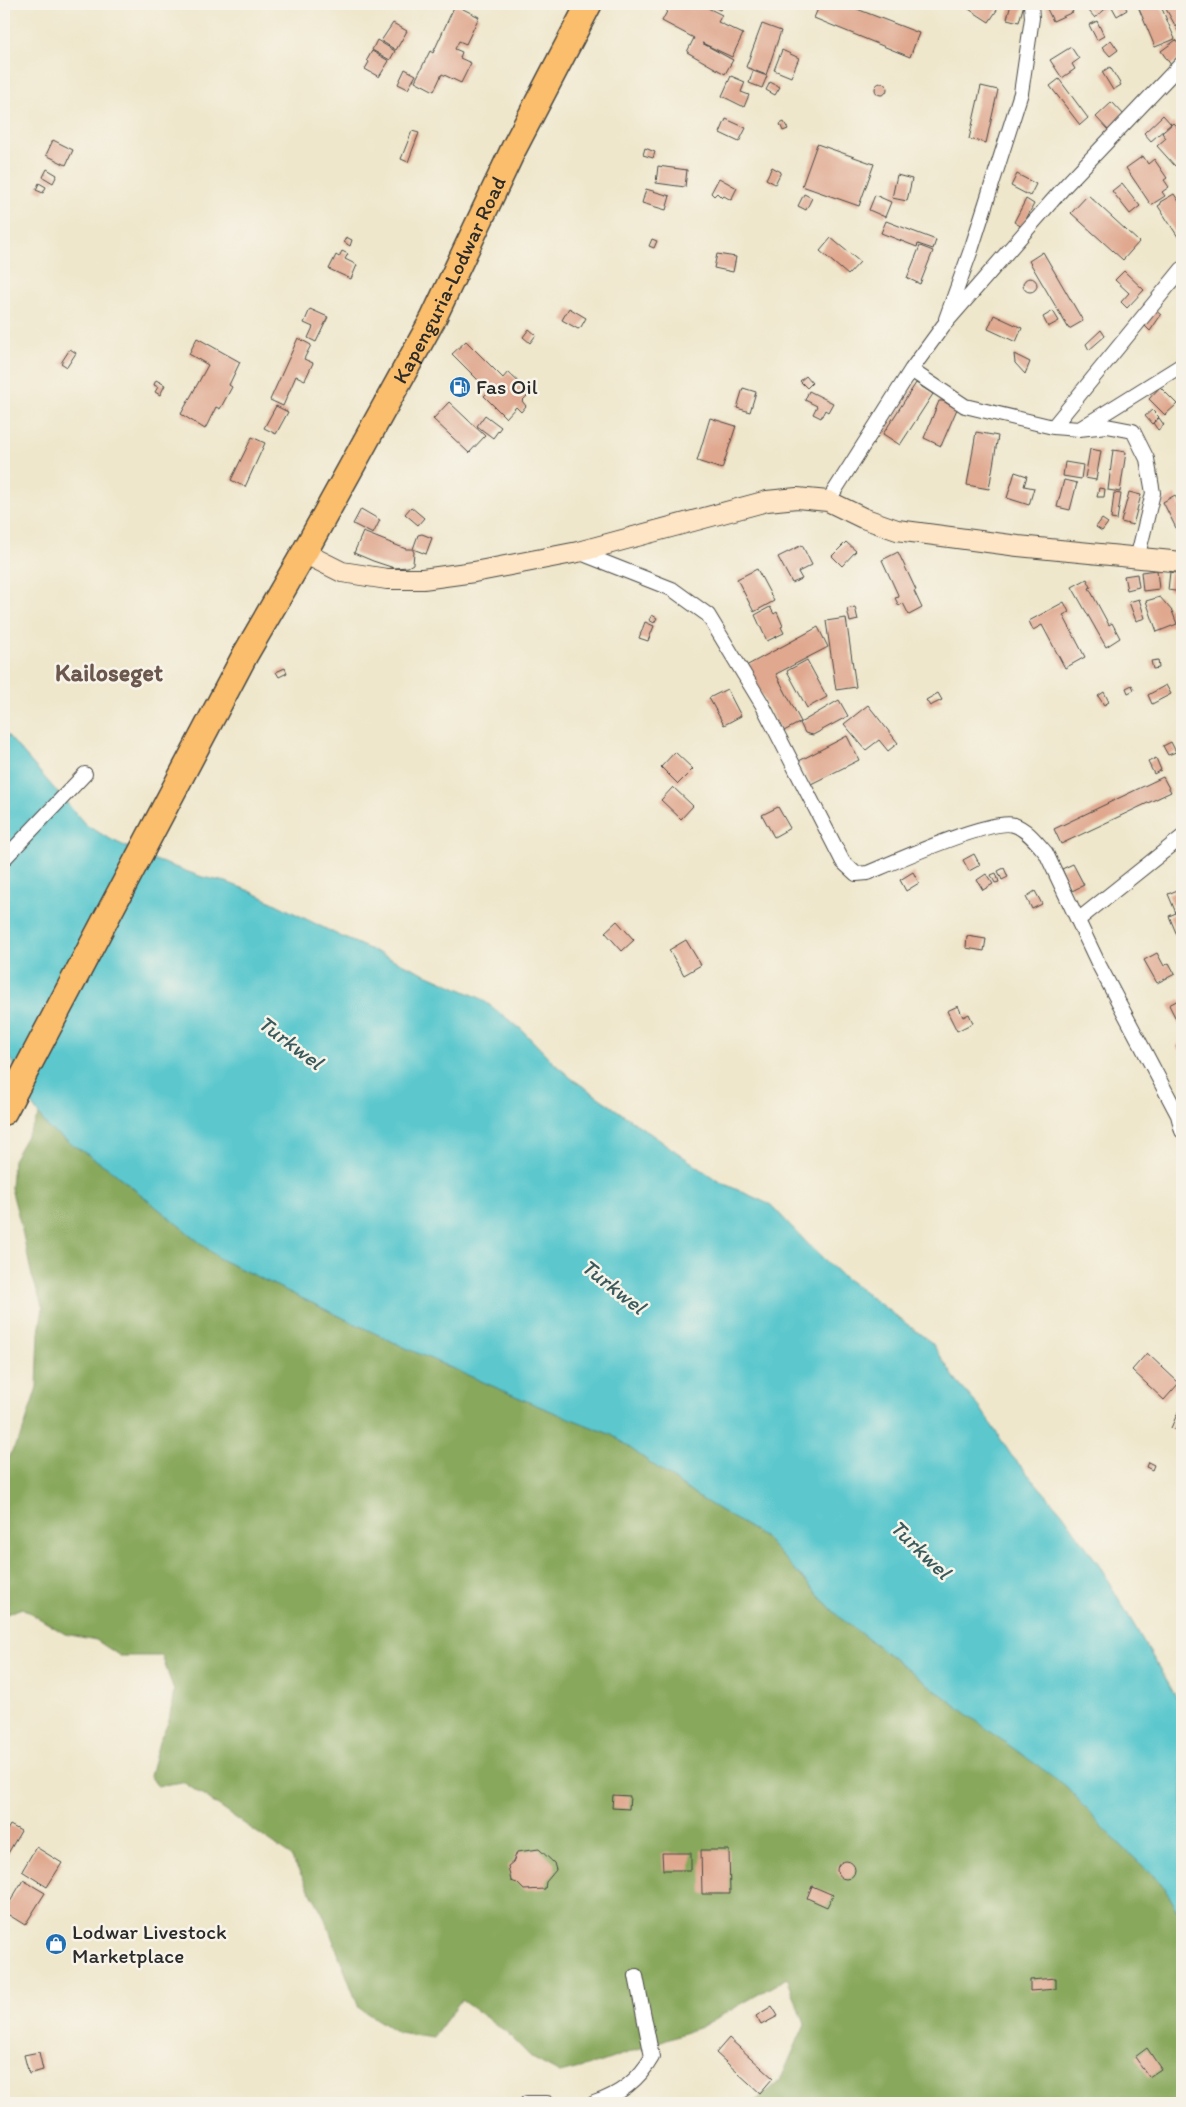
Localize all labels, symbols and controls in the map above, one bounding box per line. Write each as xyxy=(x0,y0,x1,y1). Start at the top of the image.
street label: Kapenguria-Lodwar Road xyxy=(387,172,511,388)
place label: Fas Oil xyxy=(476,374,538,399)
fuel station icon: Fas Oil xyxy=(448,375,472,399)
district label: Kailoseget xyxy=(55,658,163,688)
water label: Turkwel xyxy=(253,1009,330,1077)
water label: Turkwel xyxy=(576,1253,653,1321)
water label: Turkwel xyxy=(884,1514,958,1586)
place label: Lodwar Livestock Marketplace xyxy=(72,1919,227,1968)
shop icon: Lodwar Livestock Marketplace xyxy=(44,1932,68,1956)

